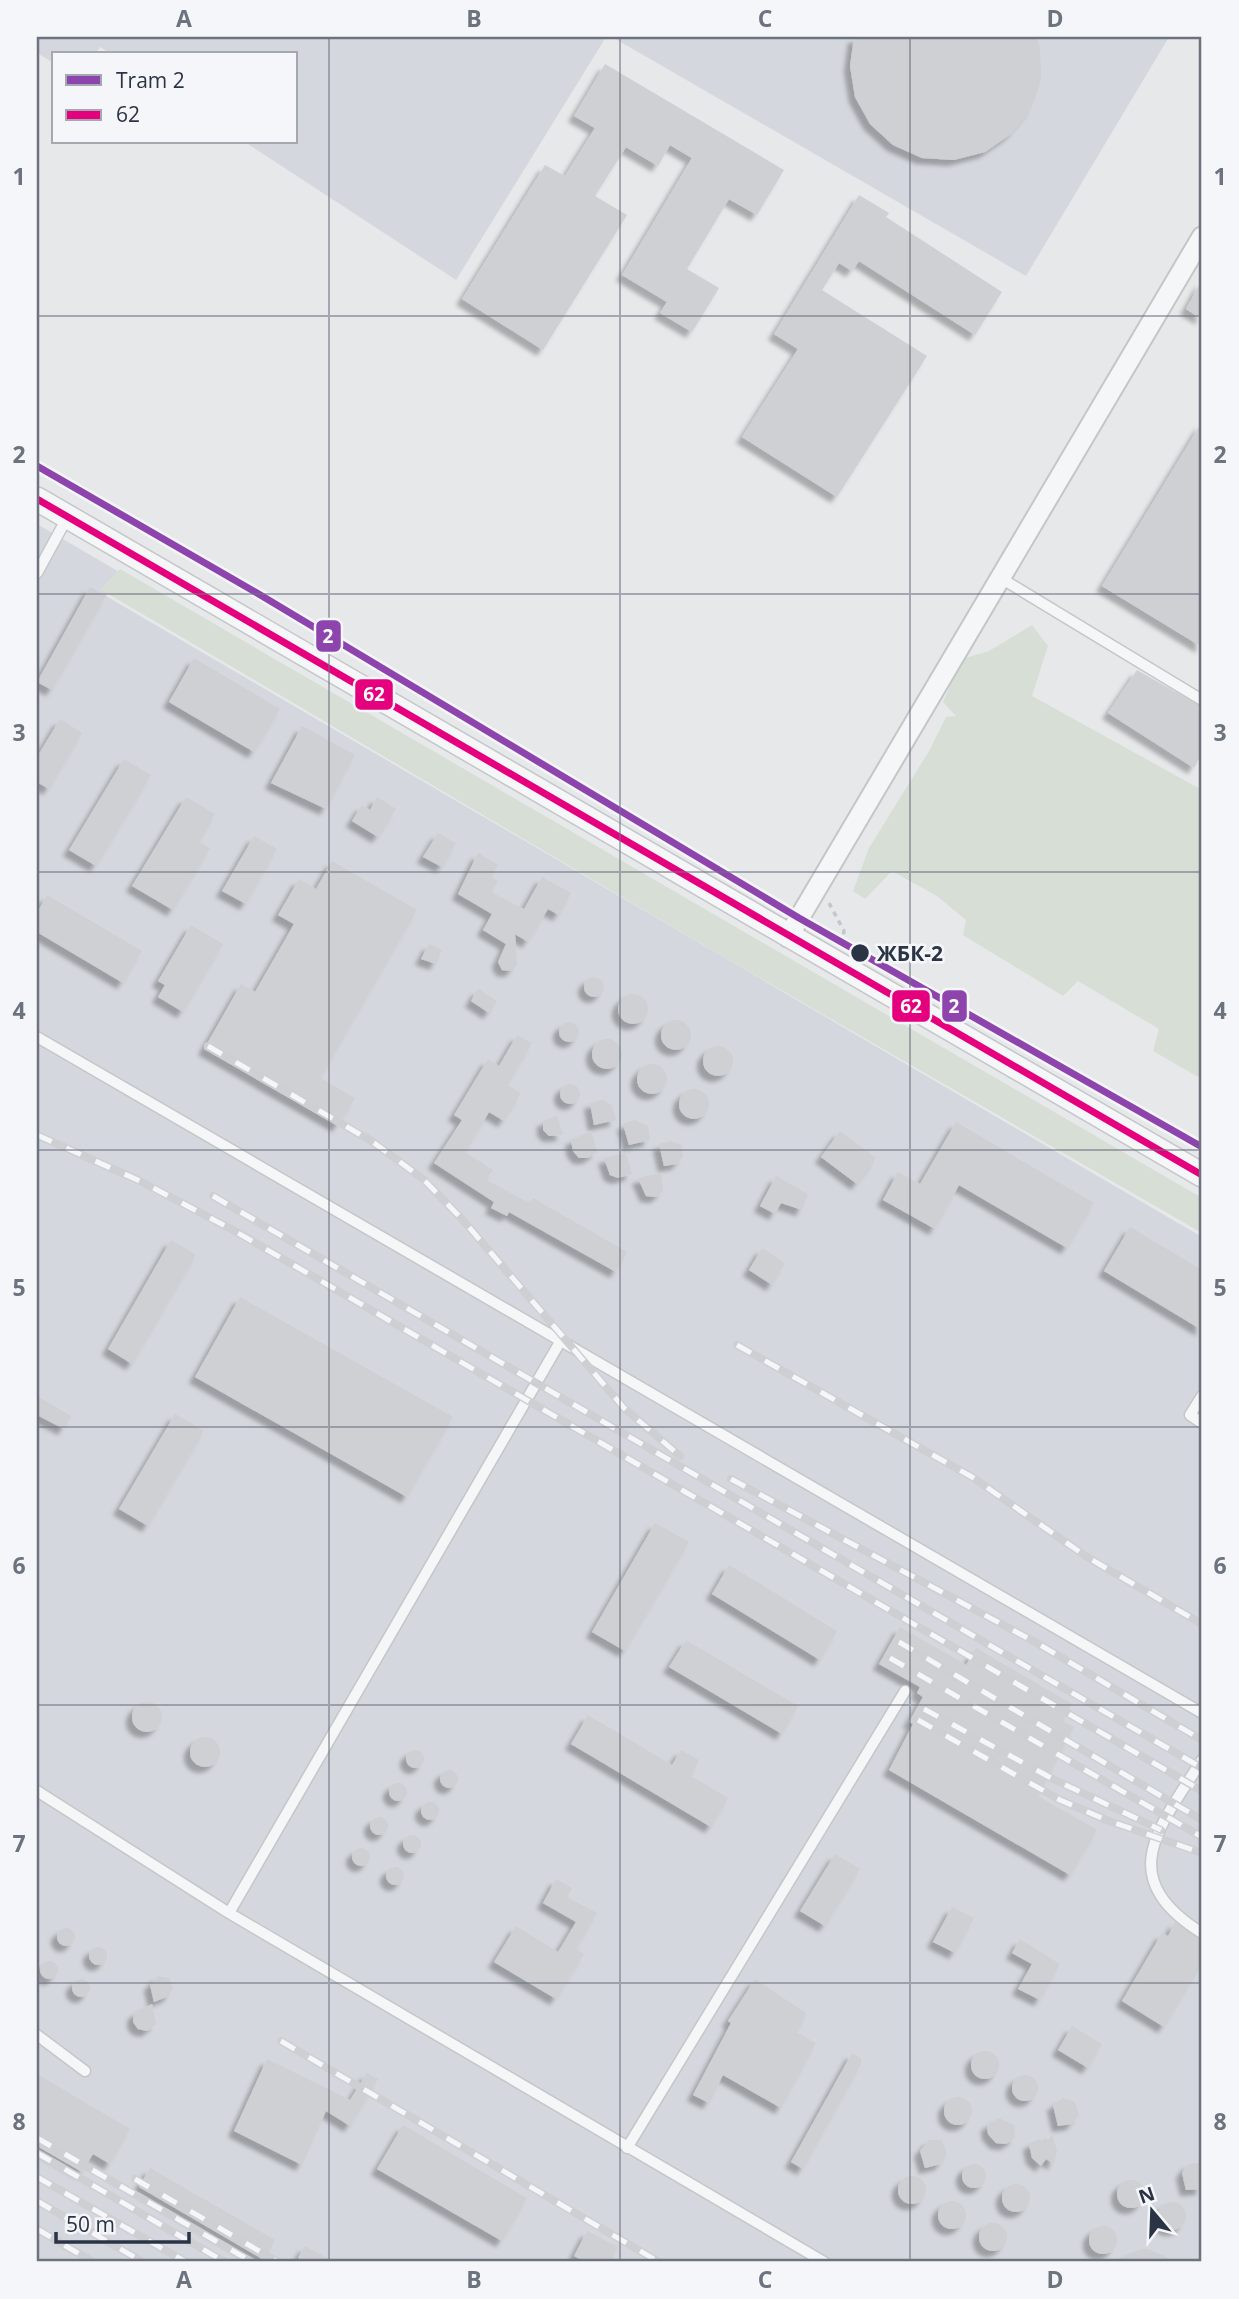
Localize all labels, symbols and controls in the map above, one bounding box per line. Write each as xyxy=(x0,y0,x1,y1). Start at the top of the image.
text: A xyxy=(176,2,192,34)
text: B xyxy=(466,2,482,34)
text: C xyxy=(758,2,772,34)
text: D xyxy=(1046,2,1064,34)
legend xyxy=(52,52,298,144)
text: Tram 2 xyxy=(116,66,185,94)
text: 62 xyxy=(116,100,140,128)
text: 1 xyxy=(12,160,26,192)
text: 1 xyxy=(1213,160,1227,192)
text: 2 xyxy=(12,438,26,470)
text: 2 xyxy=(1213,438,1227,470)
line badge: 2 xyxy=(315,619,342,653)
text: 2 xyxy=(323,623,334,649)
line badge: 62 xyxy=(354,678,394,711)
text: 62 xyxy=(363,681,385,707)
text: 3 xyxy=(12,716,26,748)
text: 3 xyxy=(1213,716,1227,748)
place label: ЖБК-2 xyxy=(877,939,943,967)
marker: ЖБК-2 xyxy=(849,942,871,964)
line badge: 62 xyxy=(891,989,931,1023)
line badge: 2 xyxy=(941,989,968,1023)
text: 62 xyxy=(900,993,922,1019)
text: 2 xyxy=(949,993,960,1019)
text: 4 xyxy=(12,994,26,1026)
text: 4 xyxy=(1213,994,1227,1026)
text: 5 xyxy=(12,1271,26,1303)
text: 5 xyxy=(1213,1271,1227,1303)
text: 6 xyxy=(12,1549,26,1581)
text: 6 xyxy=(1213,1549,1227,1581)
text: 7 xyxy=(12,1827,26,1859)
text: 7 xyxy=(1213,1827,1227,1859)
text: 8 xyxy=(12,2105,26,2137)
text: 8 xyxy=(1213,2105,1227,2137)
north arrow xyxy=(1116,2176,1186,2246)
text: N xyxy=(1135,2180,1158,2210)
scale bar xyxy=(56,2201,189,2245)
text: 50 m xyxy=(66,2210,115,2238)
text: A xyxy=(176,2263,192,2295)
text: B xyxy=(466,2263,482,2295)
text: C xyxy=(758,2263,772,2295)
text: D xyxy=(1046,2263,1064,2295)

